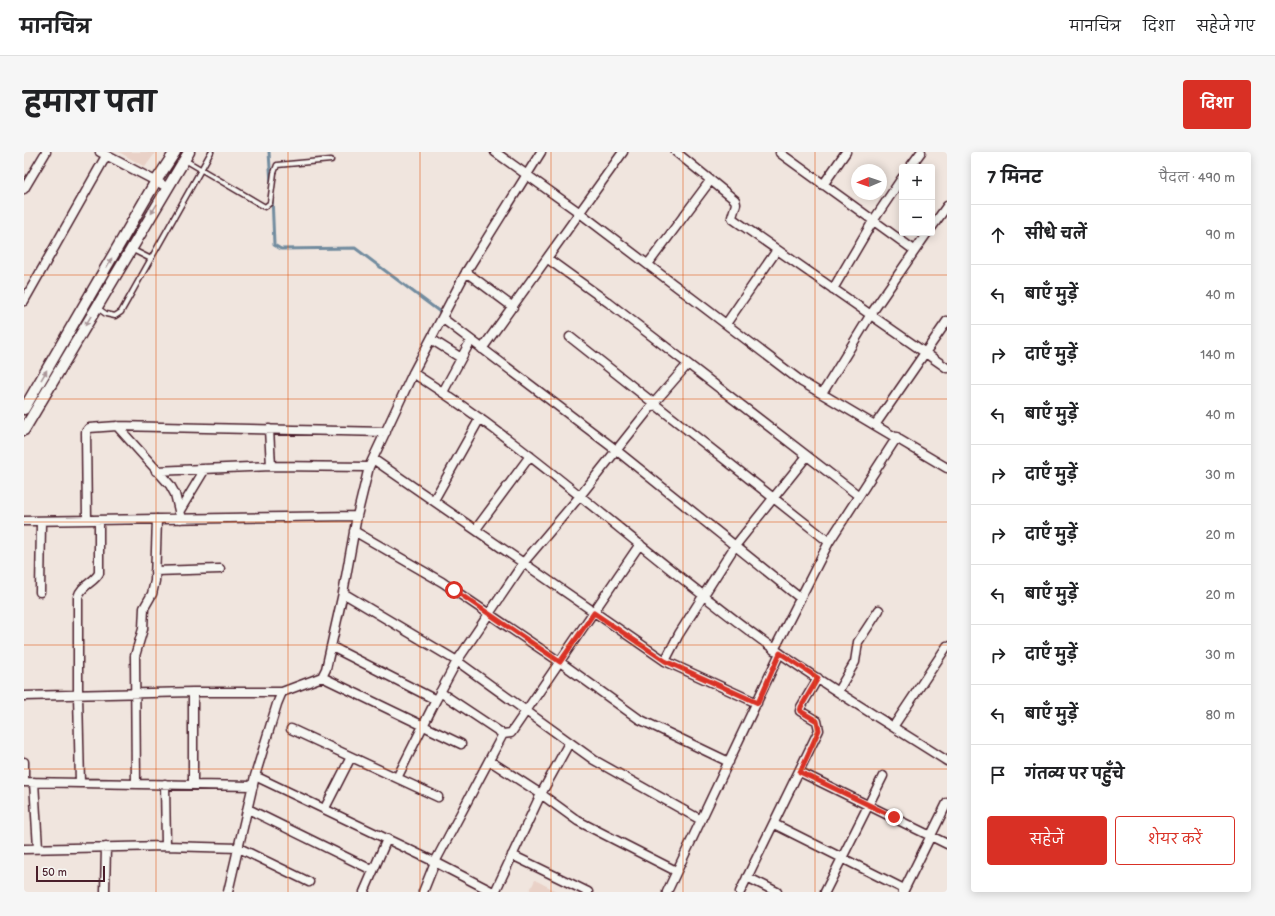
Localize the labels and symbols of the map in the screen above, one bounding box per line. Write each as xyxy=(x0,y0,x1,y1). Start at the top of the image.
north arrow xyxy=(851,164,887,200)
one-way arrow xyxy=(151,203,158,215)
one-way arrow xyxy=(105,257,112,269)
one-way arrow xyxy=(85,315,92,327)
one-way arrow xyxy=(40,369,47,381)
route start xyxy=(445,581,463,599)
route end xyxy=(885,808,903,826)
scale bar xyxy=(36,864,105,883)

